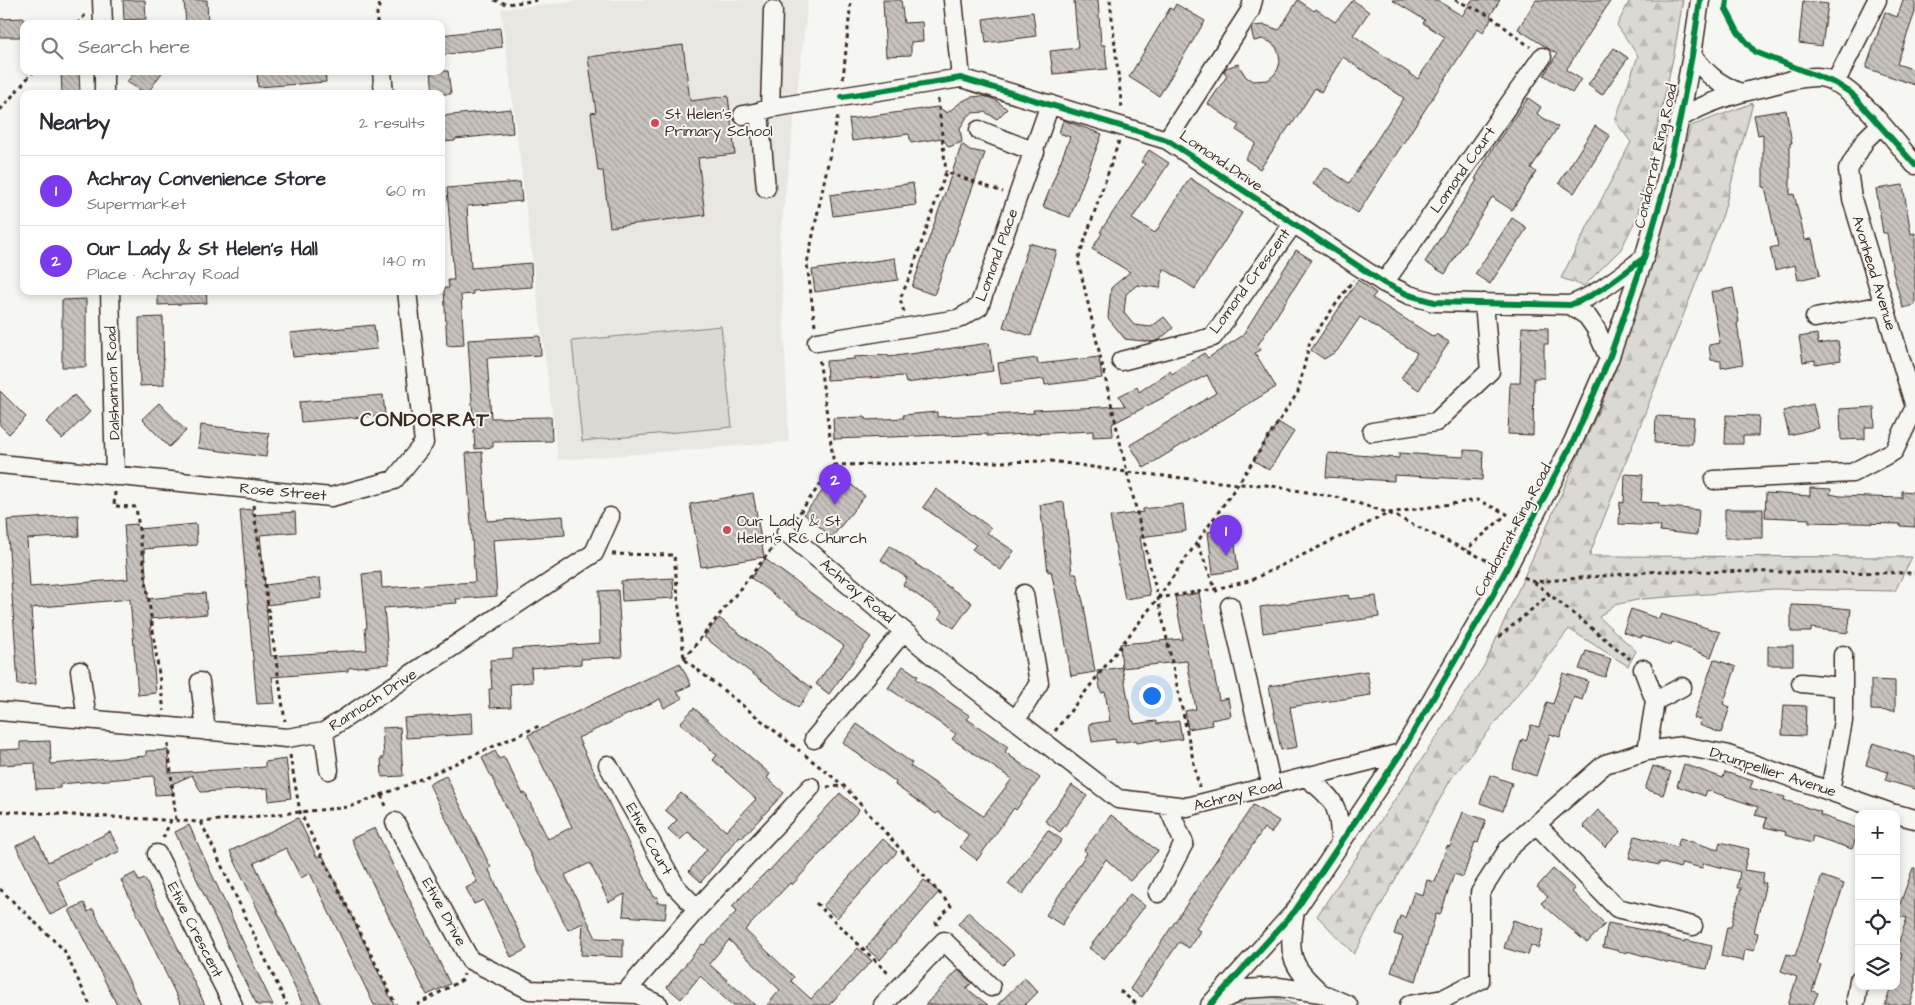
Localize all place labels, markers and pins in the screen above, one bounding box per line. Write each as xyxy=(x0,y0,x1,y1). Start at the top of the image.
place label: St Helen's Primary School xyxy=(665,104,773,143)
marker: St Helen's Primary School xyxy=(649,117,661,129)
pin: 2 xyxy=(819,464,851,505)
place label: Our Lady & St Helen's RC Church xyxy=(737,511,867,549)
pin: 1 xyxy=(1210,515,1242,556)
marker: Our Lady & St Helen's RC Church xyxy=(721,524,733,536)

